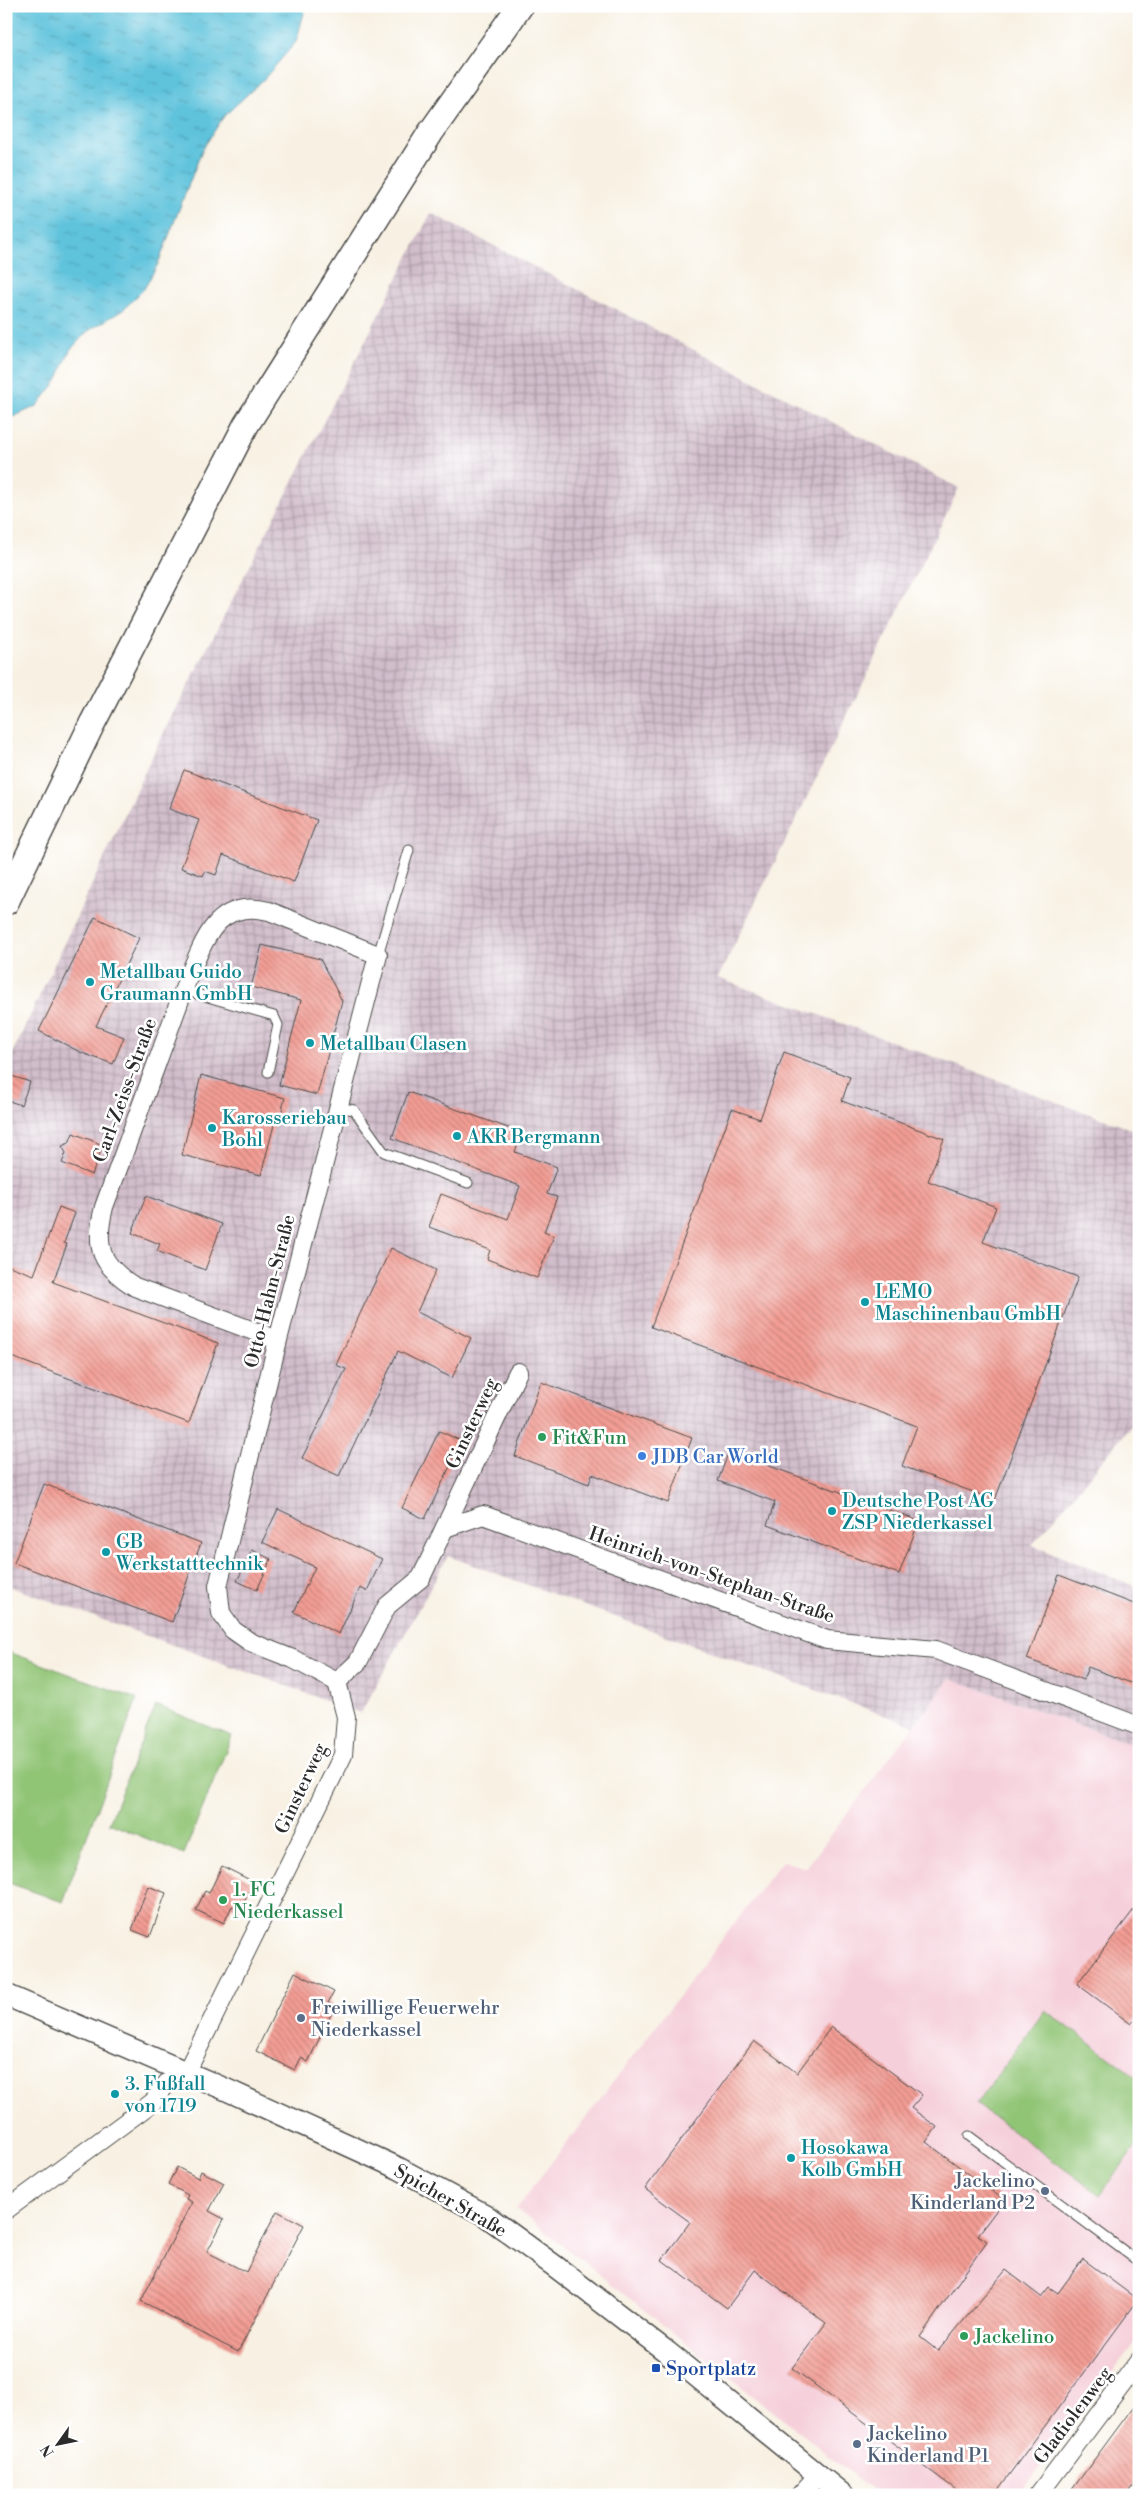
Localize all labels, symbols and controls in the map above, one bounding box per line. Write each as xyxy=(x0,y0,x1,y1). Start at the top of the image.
place label: Metallbau Guido Graumann GmbH xyxy=(100,960,252,1006)
marker: Metallbau Guido Graumann GmbH xyxy=(84,976,96,988)
street label: Carl-Zeiss-Straße xyxy=(88,1015,162,1166)
place label: Metallbau Clasen xyxy=(320,1032,467,1056)
marker: Metallbau Clasen xyxy=(304,1037,316,1049)
place label: Karosseriebau Bohl xyxy=(221,1106,347,1152)
marker: Karosseriebau Bohl xyxy=(206,1122,218,1134)
place label: AKR Bergmann xyxy=(466,1125,601,1149)
marker: AKR Bergmann xyxy=(451,1130,463,1142)
street label: Otto-Hahn-Straße xyxy=(239,1212,301,1370)
place label: LEMO Maschinenbau GmbH xyxy=(875,1280,1061,1326)
marker: LEMO Maschinenbau GmbH xyxy=(859,1296,871,1308)
street label: Ginsterweg xyxy=(440,1374,503,1473)
place label: Fit&Fun xyxy=(552,1426,627,1450)
marker: Fit&Fun xyxy=(536,1431,548,1443)
place label: JDB Car World xyxy=(651,1445,779,1469)
marker: JDB Car World xyxy=(636,1450,648,1462)
place label: Deutsche Post AG ZSP Niederkassel xyxy=(842,1489,994,1535)
marker: Deutsche Post AG ZSP Niederkassel xyxy=(826,1505,838,1517)
street label: Heinrich-von-Stephan-Straße xyxy=(586,1522,838,1628)
place label: GB Werkstatttechnik xyxy=(115,1530,264,1576)
marker: GB Werkstatttechnik xyxy=(100,1546,112,1558)
street label: Ginsterweg xyxy=(269,1739,332,1838)
place label: 1. FC Niederkassel xyxy=(233,1878,344,1924)
marker: 1. FC Niederkassel xyxy=(217,1894,229,1906)
place label: Freiwillige Feuerwehr Niederkassel xyxy=(311,1996,499,2042)
marker: Freiwillige Feuerwehr Niederkassel xyxy=(295,2012,307,2024)
place label: 3. Fußfall von 1719 xyxy=(124,2072,206,2118)
marker: 3. Fußfall von 1719 xyxy=(109,2088,121,2100)
place label: Hosokawa Kolb GmbH xyxy=(801,2136,902,2182)
marker: Hosokawa Kolb GmbH xyxy=(785,2152,797,2164)
street label: Spicher Straße xyxy=(390,2159,511,2243)
place label: Jackelino Kinderland P2 xyxy=(910,2169,1035,2215)
marker: Jackelino Kinderland P2 xyxy=(1039,2185,1051,2197)
place label: Jackelino xyxy=(973,2325,1055,2349)
marker: Jackelino xyxy=(958,2330,970,2342)
place label: Sportplatz xyxy=(666,2357,756,2381)
marker: Sportplatz xyxy=(650,2362,662,2374)
street label: Gladiolenweg xyxy=(1028,2362,1117,2469)
north arrow xyxy=(32,2418,82,2468)
place label: Jackelino Kinderland P1 xyxy=(866,2422,989,2468)
marker: Jackelino Kinderland P1 xyxy=(851,2438,863,2450)
text: N xyxy=(37,2441,59,2460)

